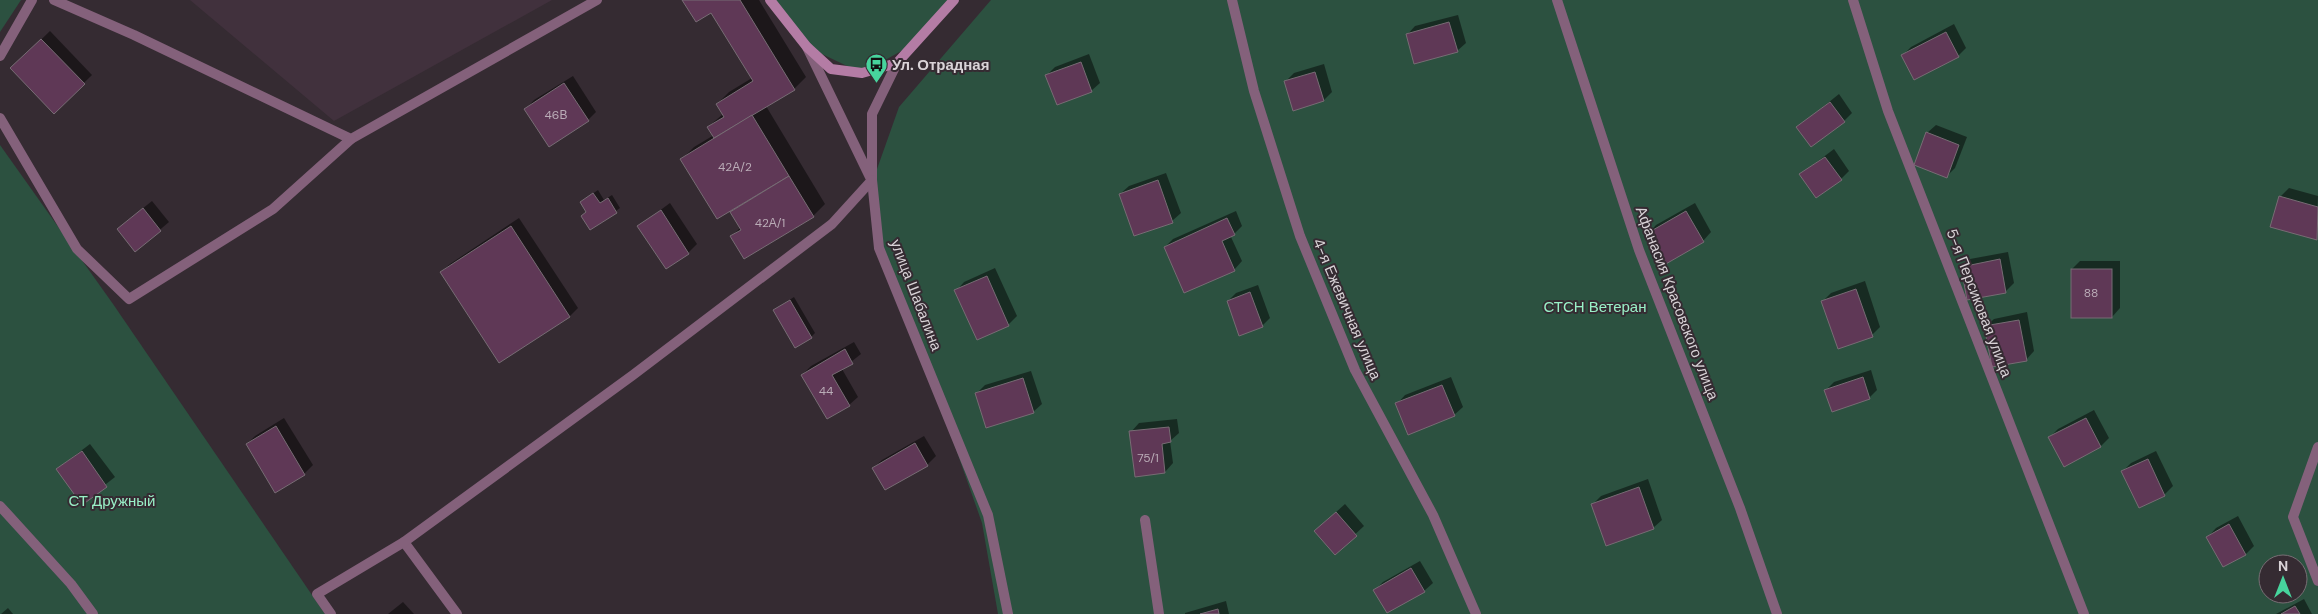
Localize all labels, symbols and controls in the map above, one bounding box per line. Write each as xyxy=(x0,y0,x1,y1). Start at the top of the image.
bus stop icon: Ул. Отрадная xyxy=(864,53,888,84)
place label: Ул. Отрадная xyxy=(892,55,989,75)
house number: 46В xyxy=(545,107,567,123)
house number: 42А/2 xyxy=(718,159,752,175)
street label: Афанасия Красовского улица xyxy=(1631,203,1723,403)
house number: 42А/1 xyxy=(755,215,785,231)
street label: 5-я Персиковая улица xyxy=(1941,226,2017,381)
street label: 4-я Ежевичная улица xyxy=(1308,235,1386,383)
street label: улица Шабалина xyxy=(886,236,947,354)
house number: 88 xyxy=(2084,285,2098,301)
park label: СТСН Ветеран xyxy=(1543,297,1647,317)
house number: 44 xyxy=(819,383,833,399)
house number: 75/1 xyxy=(1137,450,1159,466)
park label: СТ Дружный xyxy=(69,491,155,511)
north arrow xyxy=(2258,554,2308,604)
text: N xyxy=(2278,557,2288,575)

